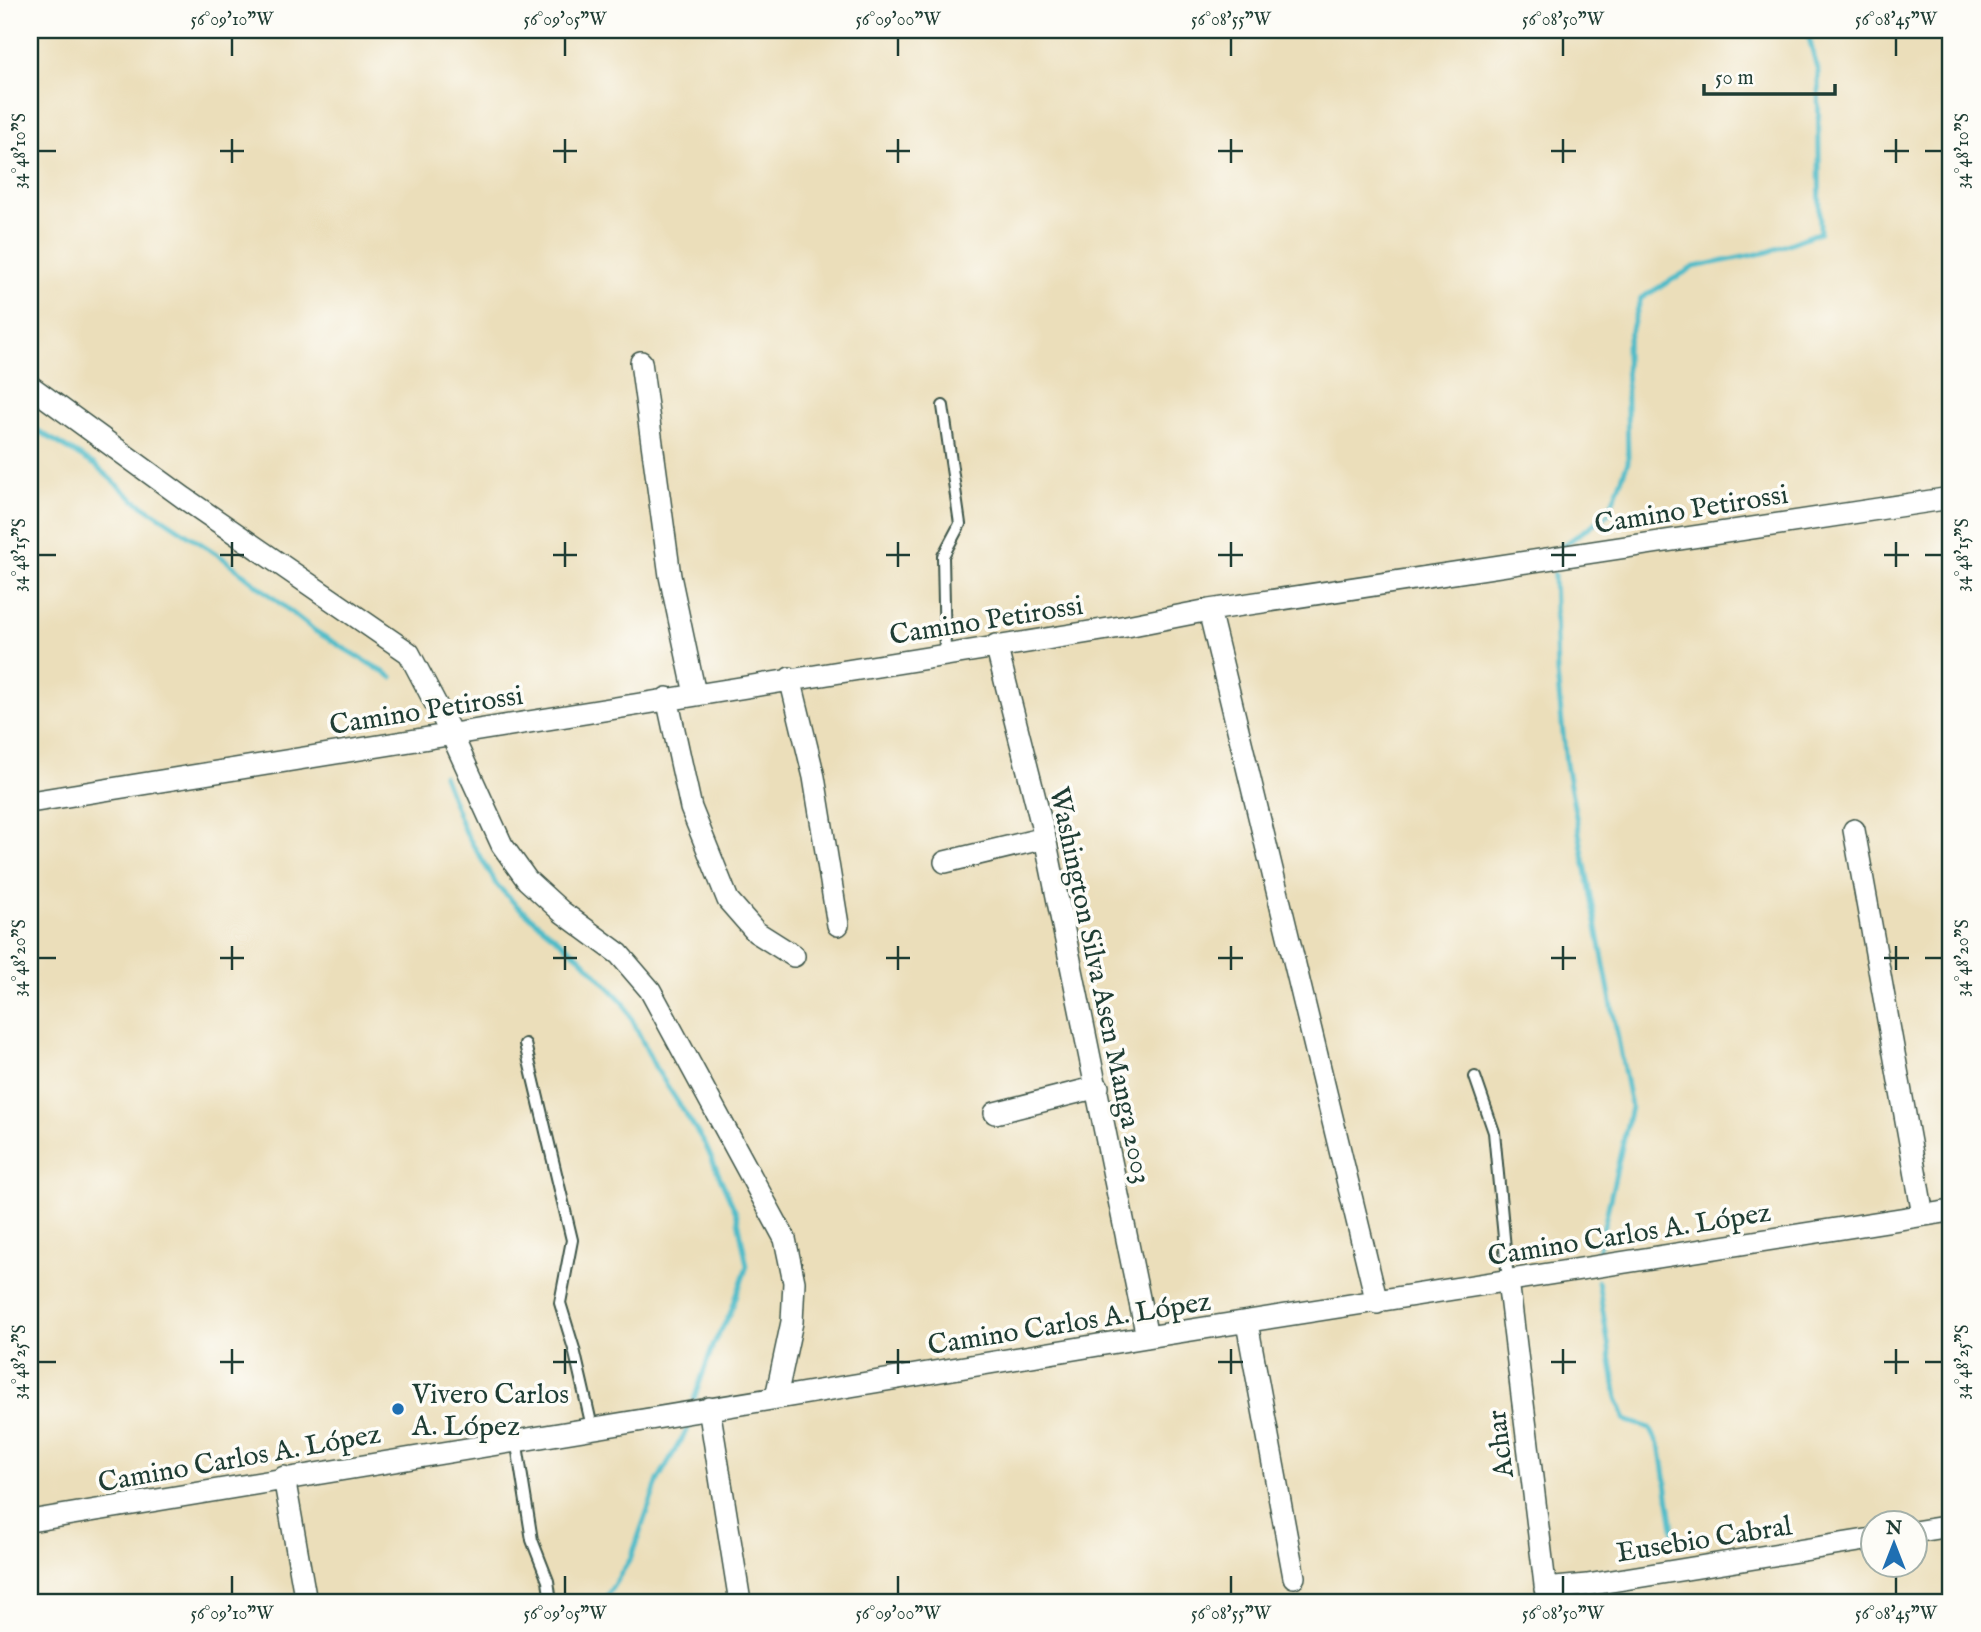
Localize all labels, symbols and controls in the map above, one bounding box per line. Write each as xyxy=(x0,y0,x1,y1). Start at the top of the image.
text: 56°09'10"W xyxy=(191,9,274,32)
text: 56°09'05"W xyxy=(524,9,607,32)
text: 56°09'00"W xyxy=(855,9,941,32)
text: 56°08'55"W xyxy=(1191,9,1272,32)
text: 56°08'50"W xyxy=(1522,9,1605,32)
text: 56°08'45"W xyxy=(1855,9,1938,32)
scale bar xyxy=(1704,52,1836,96)
text: 50 m xyxy=(1715,65,1754,92)
text: 34°48'10"S xyxy=(9,113,32,189)
text: 34°48'10"S xyxy=(1952,113,1975,189)
street label: Camino Petirossi xyxy=(1592,478,1791,543)
text: 34°48'15"S xyxy=(9,518,32,592)
text: 34°48'15"S xyxy=(1952,518,1975,592)
street label: Camino Petirossi xyxy=(887,589,1086,654)
street label: Camino Petirossi xyxy=(327,679,526,744)
street label: Washington Silva Asen Manga 2003 xyxy=(1040,784,1159,1187)
text: 34°48'20"S xyxy=(9,919,32,997)
text: 34°48'20"S xyxy=(1952,919,1975,997)
street label: Camino Carlos A. López xyxy=(1485,1196,1773,1275)
street label: Camino Carlos A. López xyxy=(925,1285,1213,1364)
text: 34°48'25"S xyxy=(9,1324,32,1400)
text: 34°48'25"S xyxy=(1952,1324,1975,1400)
place label: Vivero Carlos A. López xyxy=(411,1378,569,1445)
marker: Vivero Carlos A. López xyxy=(390,1401,406,1417)
street label: Achar xyxy=(1480,1408,1523,1481)
street label: Camino Carlos A. López xyxy=(95,1417,383,1502)
street label: Eusebio Cabral xyxy=(1614,1509,1795,1572)
north arrow xyxy=(1858,1510,1928,1580)
text: N xyxy=(1885,1517,1903,1541)
text: 56°09'10"W xyxy=(191,1603,274,1626)
text: 56°09'05"W xyxy=(524,1603,607,1626)
text: 56°09'00"W xyxy=(855,1603,941,1626)
text: 56°08'55"W xyxy=(1191,1603,1272,1626)
text: 56°08'50"W xyxy=(1522,1603,1605,1626)
text: 56°08'45"W xyxy=(1855,1603,1938,1626)

